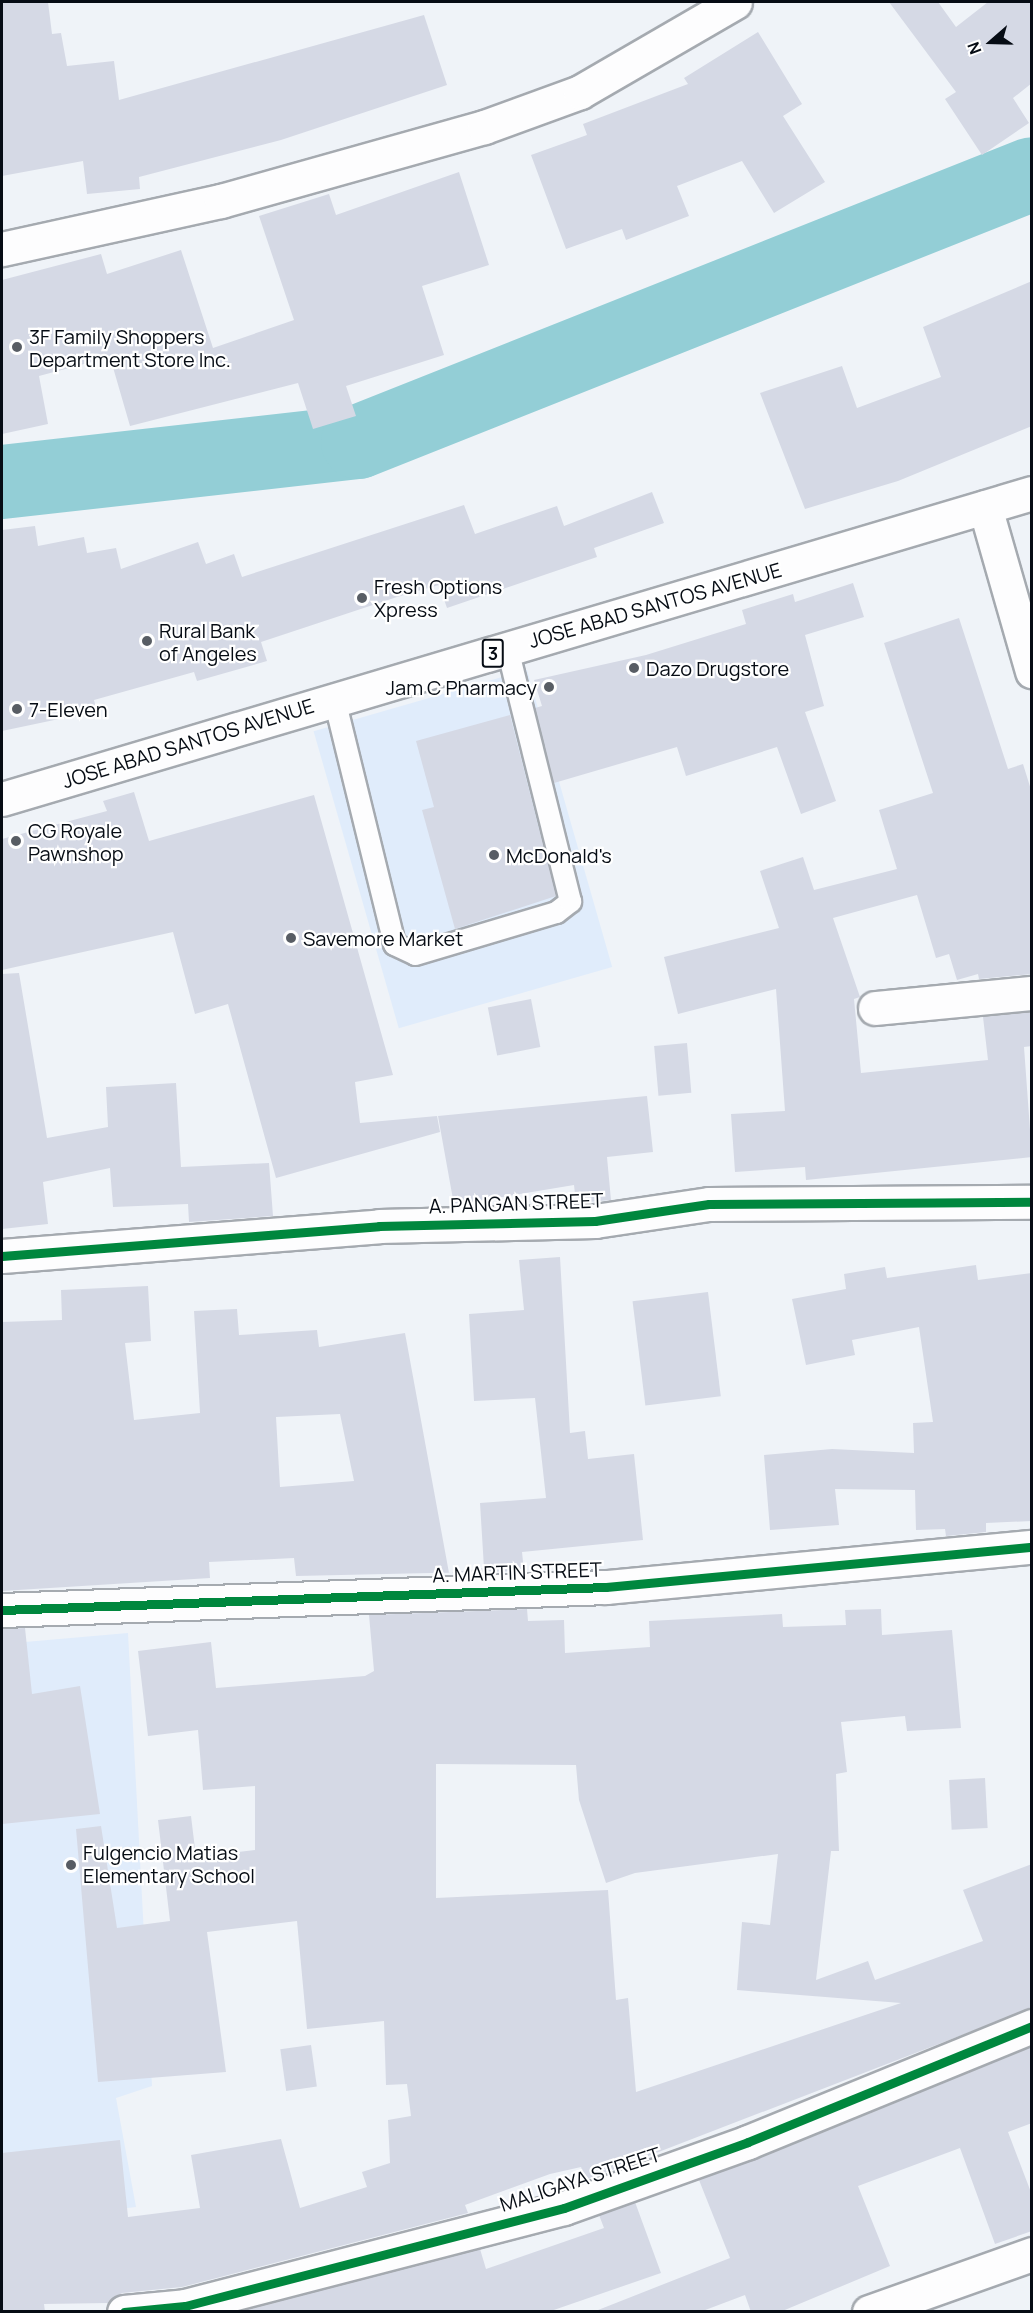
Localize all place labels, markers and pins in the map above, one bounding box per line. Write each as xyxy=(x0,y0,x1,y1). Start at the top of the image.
place label: 3F Family Shoppers Department Store Inc. xyxy=(29,324,231,371)
marker: 3F Family Shoppers Department Store Inc. xyxy=(10,340,24,354)
place label: Fresh Options Xpress xyxy=(374,574,502,621)
marker: Fresh Options Xpress xyxy=(355,591,369,605)
place label: Rural Bank of Angeles xyxy=(159,618,257,665)
marker: Rural Bank of Angeles xyxy=(140,634,154,648)
place label: Dazo Drugstore xyxy=(646,656,789,680)
marker: Dazo Drugstore xyxy=(627,661,641,675)
place label: Jam C Pharmacy xyxy=(386,675,537,699)
marker: Jam C Pharmacy xyxy=(542,680,556,694)
place label: 7-Eleven xyxy=(29,697,108,721)
marker: 7-Eleven xyxy=(10,702,24,716)
place label: CG Royale Pawnshop xyxy=(28,818,124,865)
marker: CG Royale Pawnshop xyxy=(9,834,23,848)
place label: McDonald's xyxy=(506,843,612,867)
marker: McDonald's xyxy=(487,848,501,862)
place label: Savemore Market xyxy=(303,926,463,950)
marker: Savemore Market xyxy=(284,931,298,945)
place label: Fulgencio Matias Elementary School xyxy=(83,1841,255,1888)
marker: Fulgencio Matias Elementary School xyxy=(64,1858,78,1872)

